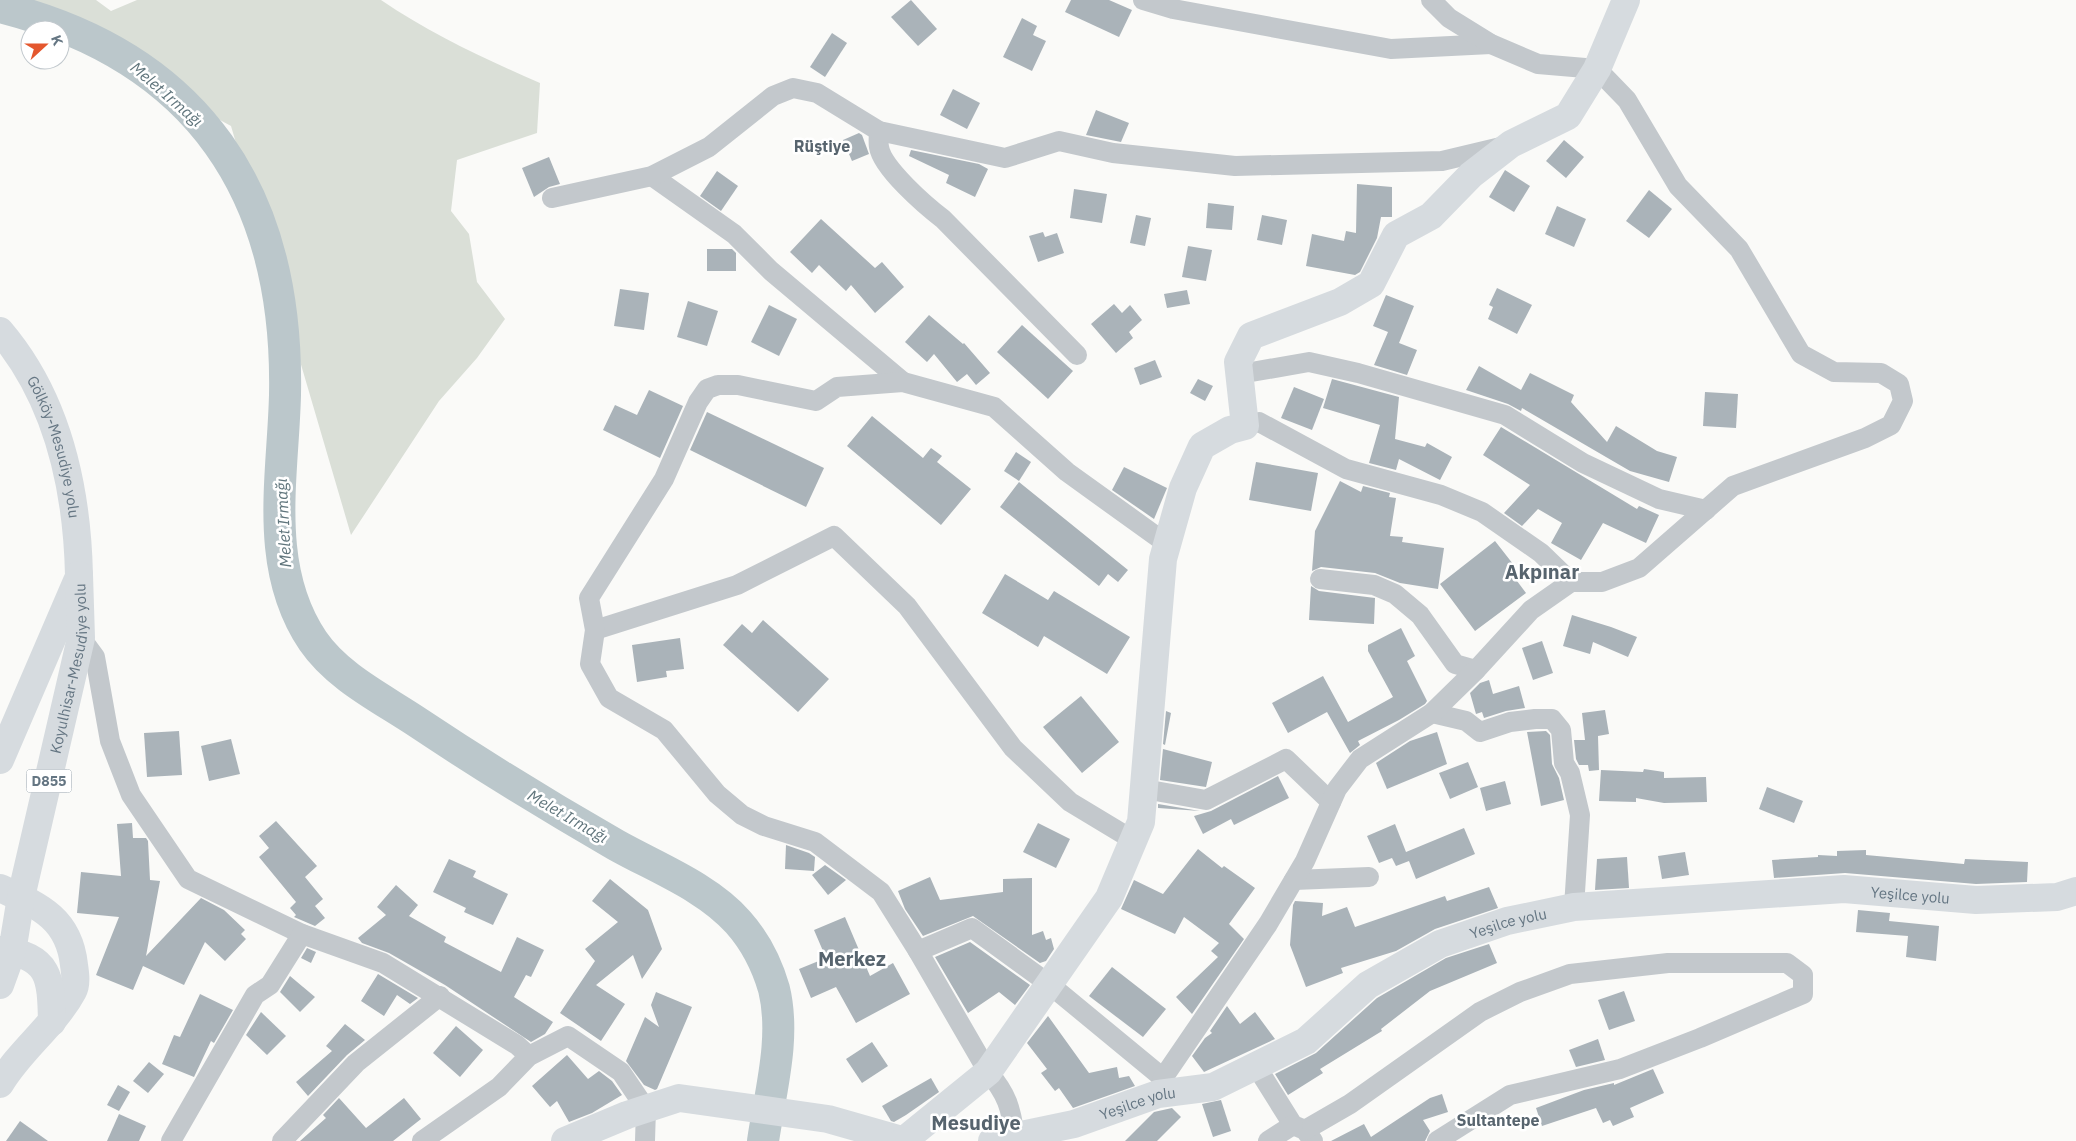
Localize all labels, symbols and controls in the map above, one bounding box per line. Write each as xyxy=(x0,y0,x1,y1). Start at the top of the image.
north arrow xyxy=(20,20,70,70)
text: K xyxy=(47,33,67,48)
water label: Melet Irmağı xyxy=(127,57,207,131)
district label: Rüştiye xyxy=(794,136,850,156)
street label: Gölköy-Mesudiye yolu xyxy=(23,372,85,519)
water label: Melet Irmağı xyxy=(271,478,295,568)
district label: Akpınar xyxy=(1505,558,1579,585)
street label: Koyulhisar-Mesudiye yolu xyxy=(45,583,91,755)
road number: D855 xyxy=(27,769,72,792)
water label: Melet Irmağı xyxy=(524,785,612,847)
street label: Yeşilce yolu xyxy=(1870,882,1951,907)
street label: Yeşilce yolu xyxy=(1467,903,1548,943)
district label: Merkez xyxy=(818,945,886,972)
street label: Yeşilce yolu xyxy=(1097,1082,1177,1124)
district label: Mesudiye xyxy=(931,1109,1021,1136)
district label: Sultantepe xyxy=(1457,1110,1539,1130)

